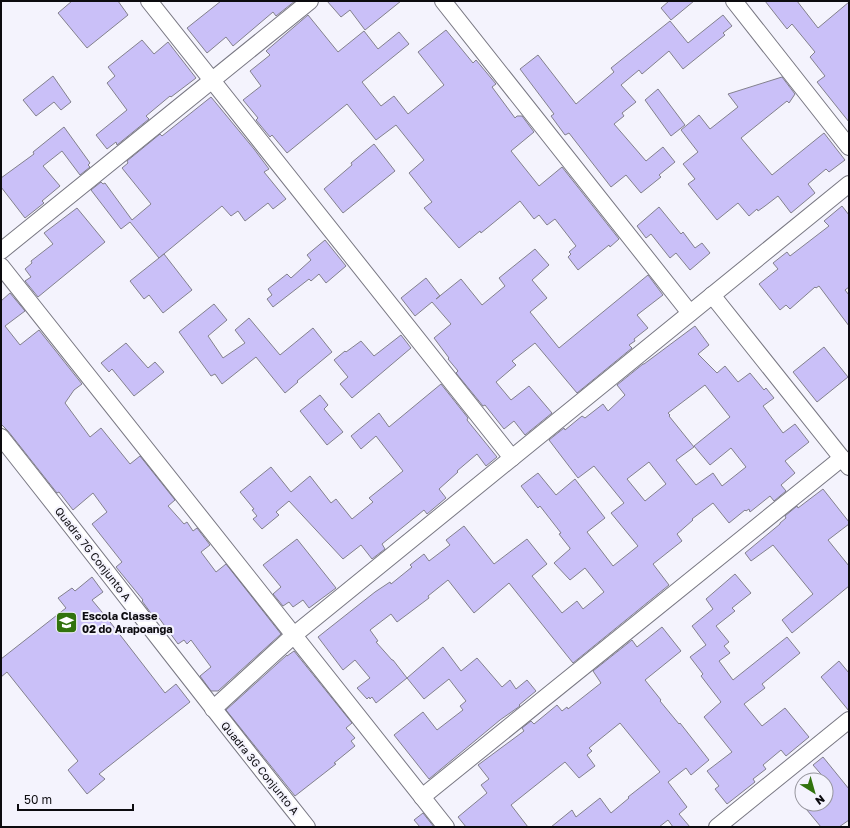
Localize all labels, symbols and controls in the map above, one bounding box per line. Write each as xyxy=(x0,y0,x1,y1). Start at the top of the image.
street label: Quadra 7G Conjunto A xyxy=(53,504,134,604)
school or university icon: Escola Classe 02 do Arapoanga xyxy=(53,609,79,635)
place label: Escola Classe 02 do Arapoanga xyxy=(82,609,173,635)
street label: Quadra 3G Conjunto A xyxy=(219,718,302,817)
north arrow xyxy=(794,772,834,812)
scale bar xyxy=(18,786,133,812)
text: 50 m xyxy=(24,792,52,807)
text: N xyxy=(813,793,828,808)

